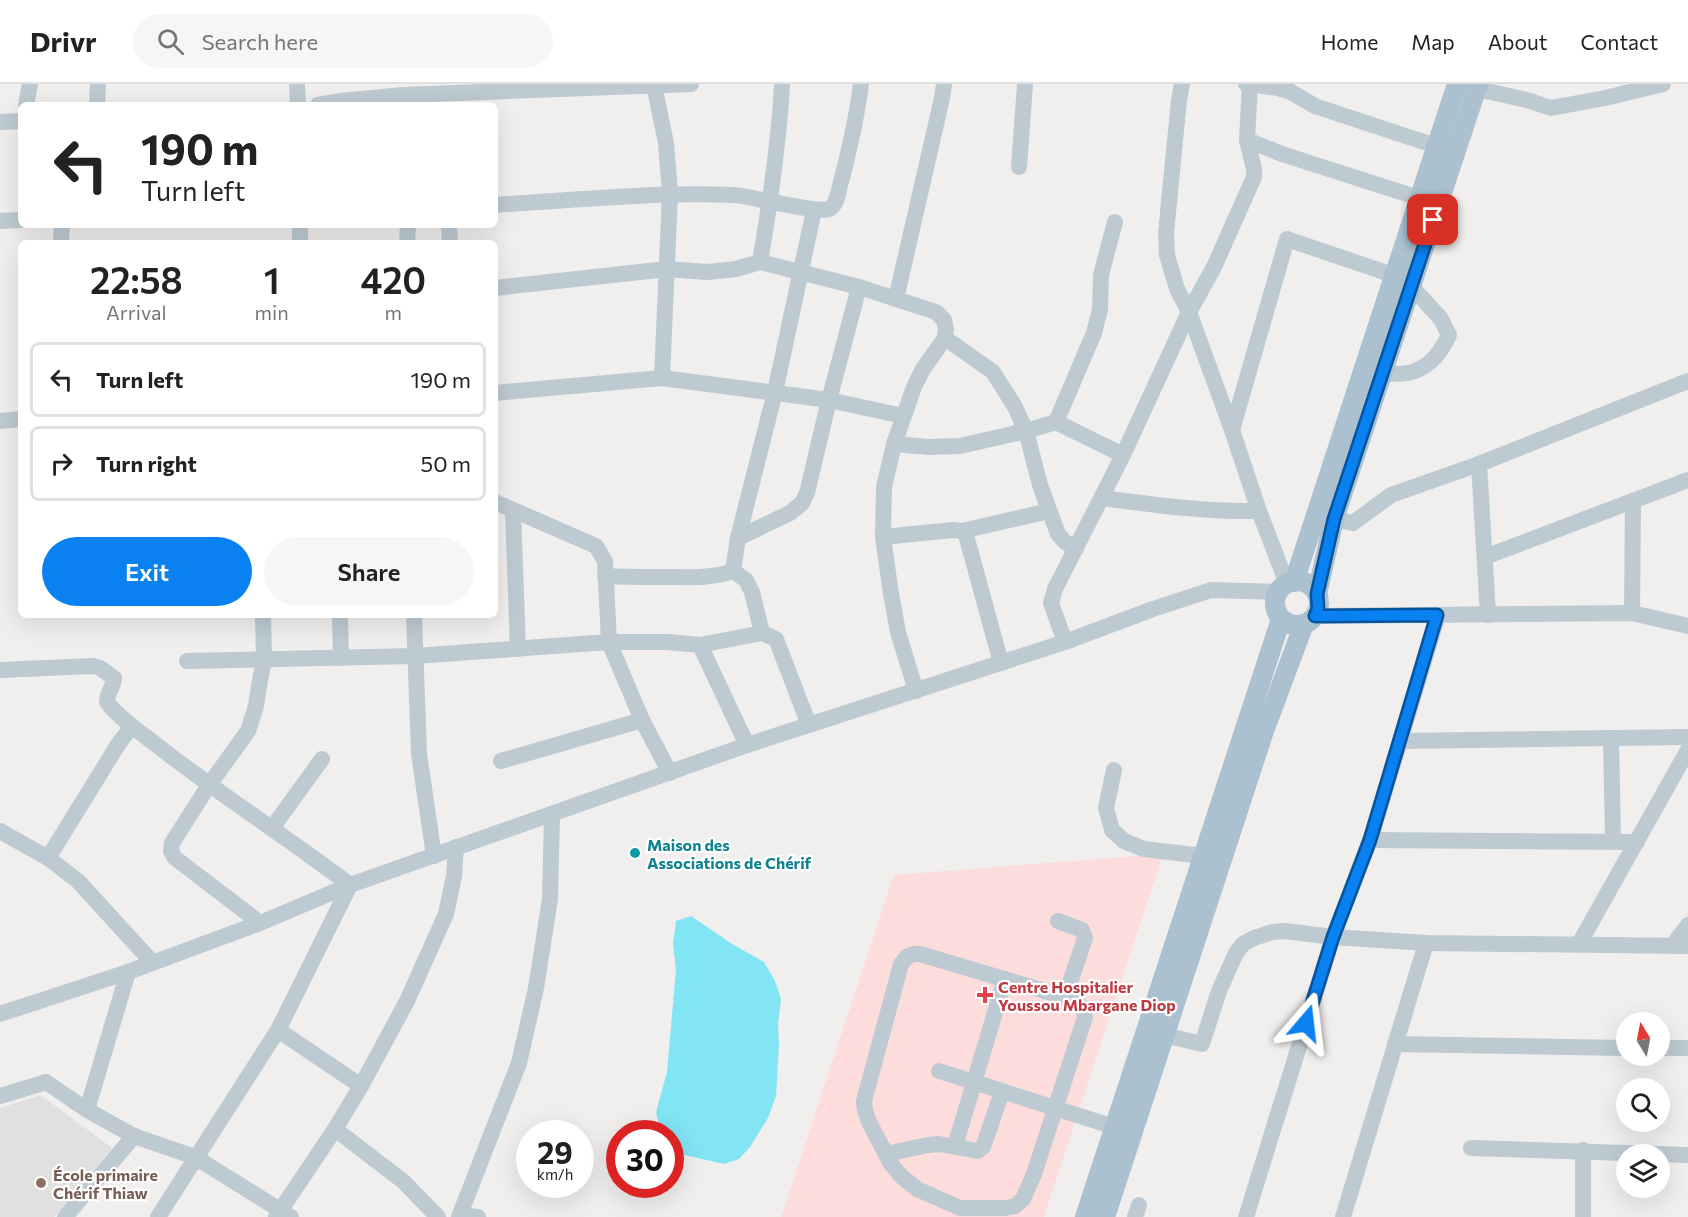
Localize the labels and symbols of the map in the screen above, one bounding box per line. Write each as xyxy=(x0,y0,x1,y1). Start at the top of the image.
pin xyxy=(1407,194,1458,245)
place label: Maison des Associations de Chérif xyxy=(647,835,812,872)
marker: Maison des Associations de Chérif xyxy=(628,846,642,860)
place label: Centre Hospitalier Youssou Mbargane Diop xyxy=(998,977,1176,1014)
marker: Centre Hospitalier Youssou Mbargane Diop xyxy=(976,986,994,1004)
position arrow xyxy=(1274,991,1338,1055)
north arrow xyxy=(1616,1012,1670,1066)
speed limit sign: 30 xyxy=(606,1120,684,1198)
place label: École primaire Chérif Thiaw xyxy=(53,1165,158,1202)
marker: École primaire Chérif Thiaw xyxy=(34,1176,48,1190)

